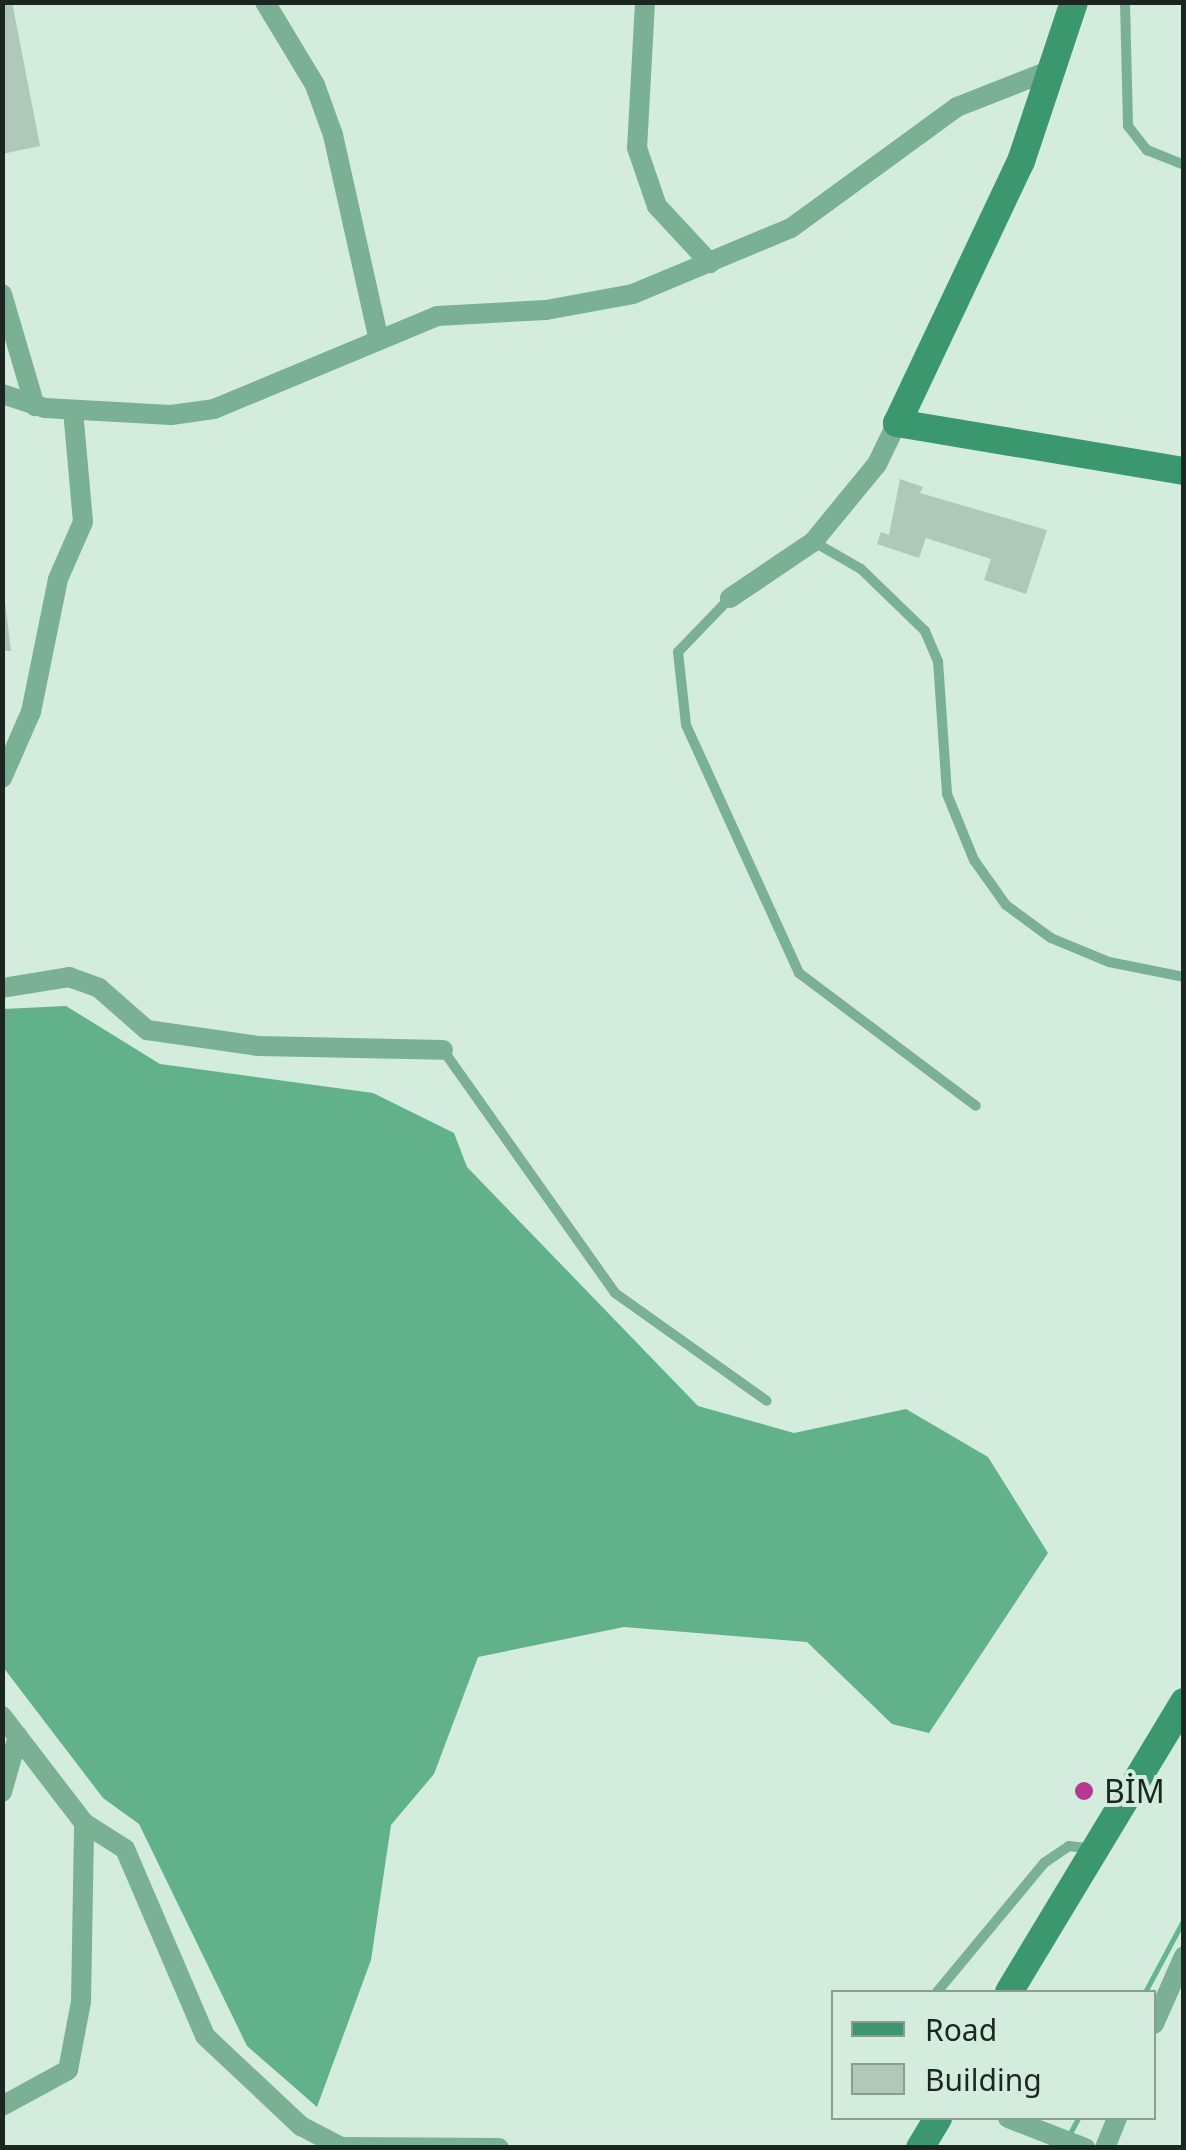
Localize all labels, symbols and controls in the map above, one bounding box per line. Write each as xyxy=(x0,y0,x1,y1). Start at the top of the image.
place label: BİM xyxy=(1104,1772,1165,1810)
marker: BİM xyxy=(1073,1780,1095,1802)
legend xyxy=(831,1990,1156,2120)
text: Road xyxy=(925,2009,997,2050)
text: Building xyxy=(925,2059,1042,2100)

